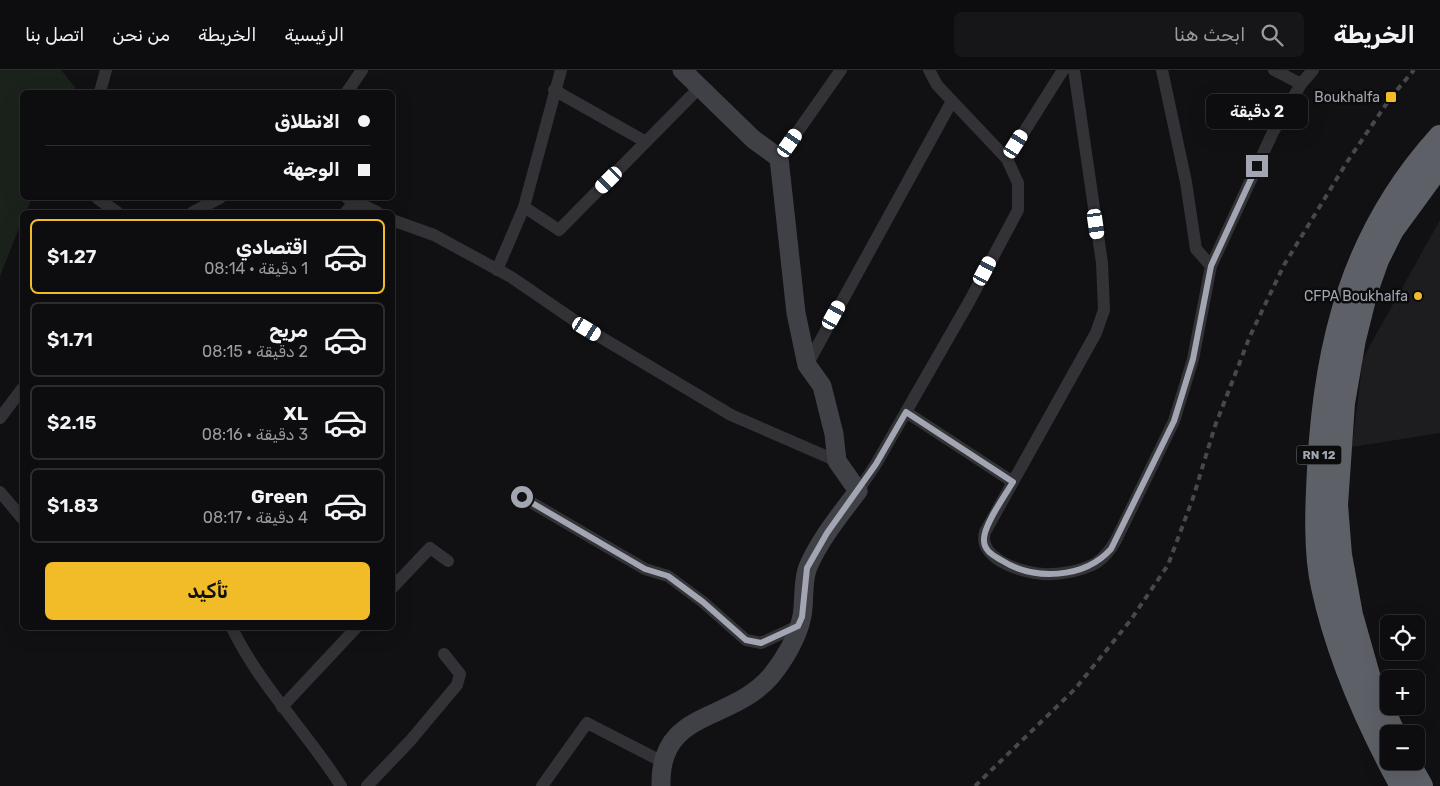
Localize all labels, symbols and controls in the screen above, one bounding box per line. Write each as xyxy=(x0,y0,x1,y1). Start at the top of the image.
search box xyxy=(954,12,1304,57)
icon: search xyxy=(1258,21,1286,49)
text: الخريطة xyxy=(1334,21,1415,49)
text: ابحث هنا xyxy=(1174,23,1246,46)
text: اتصل بنا xyxy=(25,24,84,46)
text: من نحن xyxy=(112,24,170,46)
text: الخريطة xyxy=(198,24,256,46)
text: الرئيسية xyxy=(284,24,344,46)
place label: Boukhalfa xyxy=(1314,89,1380,106)
marker: Boukhalfa xyxy=(1384,90,1398,104)
callout: 2 دقيقة xyxy=(1206,93,1308,128)
text: 2 دقيقة xyxy=(1230,102,1284,121)
text: الانطلاق xyxy=(274,110,340,133)
car xyxy=(775,126,804,160)
car xyxy=(1001,127,1030,161)
route end xyxy=(1246,155,1268,177)
text: الوجهة xyxy=(283,158,340,181)
car xyxy=(593,164,624,196)
car xyxy=(1086,208,1105,240)
icon: car xyxy=(323,234,368,279)
text: اقتصادي xyxy=(236,236,308,259)
text: $1.27 xyxy=(47,245,96,268)
car xyxy=(971,254,998,288)
text: 1 دقيقة · 08:14 xyxy=(204,259,308,278)
place label: CFPA Boukhalfa xyxy=(1304,288,1408,305)
marker: CFPA Boukhalfa xyxy=(1412,290,1424,302)
car xyxy=(820,298,847,332)
car xyxy=(570,315,603,343)
icon: car xyxy=(323,317,368,362)
text: مريح xyxy=(269,319,308,342)
text: $1.71 xyxy=(47,328,93,351)
text: 2 دقيقة · 08:15 xyxy=(202,342,308,361)
icon: car xyxy=(323,400,368,445)
text: XL xyxy=(284,402,308,425)
text: $2.15 xyxy=(47,411,97,434)
text: 3 دقيقة · 08:16 xyxy=(202,425,308,444)
road number: RN 12 xyxy=(1296,446,1342,464)
icon: car xyxy=(323,483,368,528)
text: Green xyxy=(251,485,308,508)
route start xyxy=(511,486,533,508)
text: $1.83 xyxy=(47,494,99,517)
text: 4 دقيقة · 08:17 xyxy=(203,508,308,527)
button: تأكيد xyxy=(45,562,370,620)
map controls xyxy=(1380,615,1425,770)
button: locate xyxy=(1380,615,1425,660)
button: + xyxy=(1380,670,1425,715)
button: − xyxy=(1380,725,1425,770)

